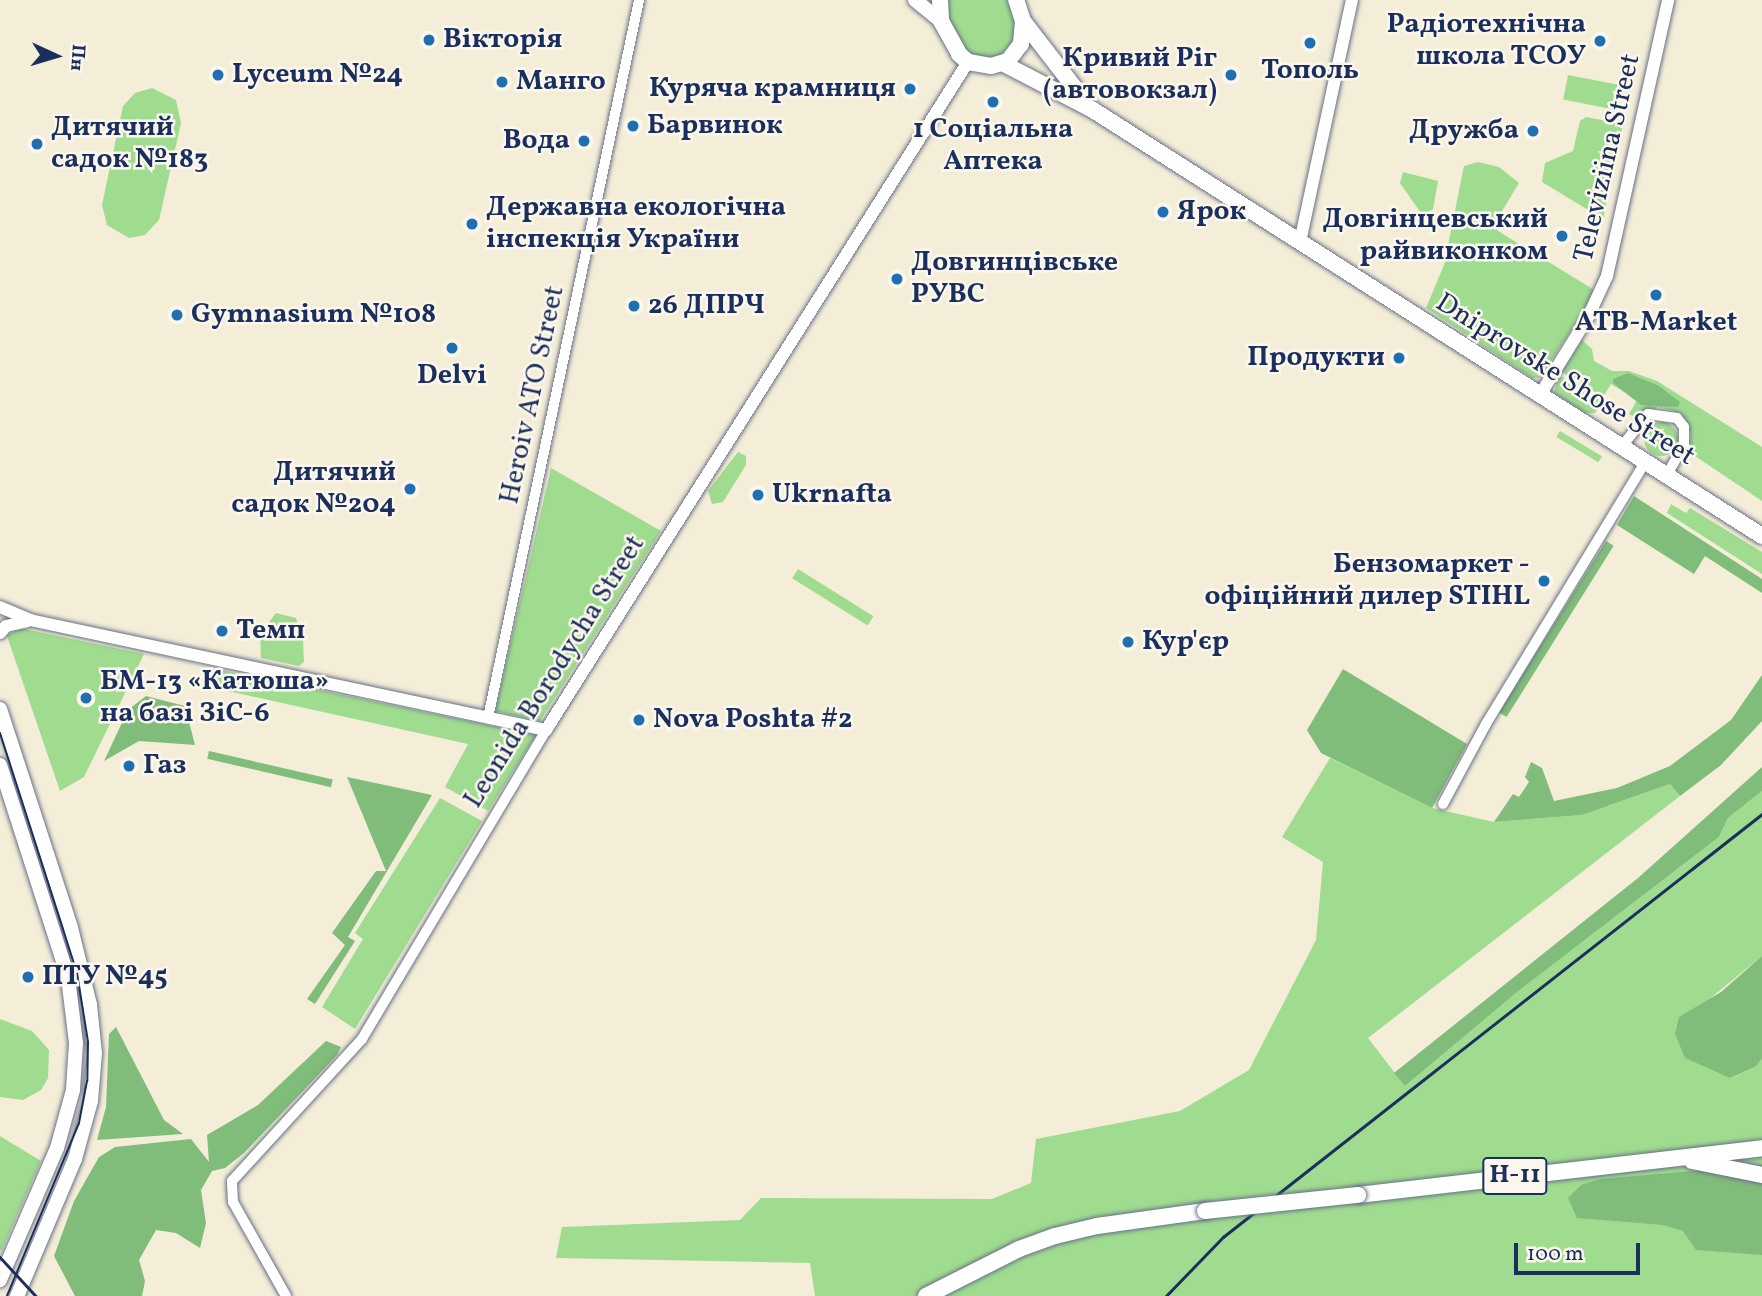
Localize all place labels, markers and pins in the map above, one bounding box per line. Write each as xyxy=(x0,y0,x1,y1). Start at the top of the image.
place label: Радіотехнічна школа ТСОУ xyxy=(1387,8,1586,74)
place label: Вікторія xyxy=(443,23,563,57)
marker: Вікторія xyxy=(421,32,437,48)
marker: Радіотехнічна школа ТСОУ xyxy=(1592,33,1608,49)
marker: Тополь xyxy=(1302,35,1318,51)
place label: Кривий Ріг (автовокзал) xyxy=(1043,42,1217,108)
place label: Тополь xyxy=(1261,54,1359,88)
place label: Lyceum №24 xyxy=(232,58,403,92)
place label: Манго xyxy=(516,65,606,99)
marker: Lyceum №24 xyxy=(210,67,226,83)
marker: Кривий Ріг (автовокзал) xyxy=(1223,67,1239,83)
place label: Куряча крамниця xyxy=(649,72,896,106)
marker: Манго xyxy=(494,74,510,90)
marker: Куряча крамниця xyxy=(902,81,918,97)
marker: 1 Соціальна Аптека xyxy=(985,94,1001,110)
place label: Барвинок xyxy=(647,109,783,143)
place label: Дитячий садок №183 xyxy=(51,111,208,177)
place label: 1 Соціальна Аптека xyxy=(913,113,1073,179)
place label: Дружба xyxy=(1409,114,1519,148)
marker: Барвинок xyxy=(625,118,641,134)
marker: Дружба xyxy=(1525,123,1541,139)
place label: Вода xyxy=(503,124,570,158)
marker: Вода xyxy=(576,133,592,149)
marker: Дитячий садок №183 xyxy=(29,136,45,152)
place label: Державна екологічна інспекція України xyxy=(486,191,786,257)
place label: Ярок xyxy=(1177,195,1246,229)
place label: Довгінцевський райвиконком xyxy=(1322,203,1548,269)
marker: Ярок xyxy=(1155,204,1171,220)
marker: Державна екологічна інспекція України xyxy=(464,216,480,232)
marker: Довгінцевський райвиконком xyxy=(1554,228,1570,244)
place label: Довгинцівське РУВС xyxy=(911,246,1118,312)
marker: Довгинцівське РУВС xyxy=(889,271,905,287)
marker: ATB-Market xyxy=(1648,287,1664,303)
place label: 26 ДПРЧ xyxy=(648,289,765,323)
place label: Gymnasium №108 xyxy=(191,298,436,332)
marker: 26 ДПРЧ xyxy=(626,298,642,314)
place label: ATB-Market xyxy=(1575,306,1737,340)
marker: Gymnasium №108 xyxy=(169,307,185,323)
marker: Delvi xyxy=(444,340,460,356)
place label: Продукти xyxy=(1247,341,1385,375)
marker: Продукти xyxy=(1391,350,1407,366)
place label: Delvi xyxy=(417,359,487,393)
place label: Дитячий садок №204 xyxy=(231,456,396,522)
place label: Ukrnafta xyxy=(772,478,892,512)
marker: Дитячий садок №204 xyxy=(402,481,418,497)
marker: Ukrnafta xyxy=(750,487,766,503)
place label: Бензомаркет - офіційний дилер STIHL xyxy=(1204,548,1530,614)
marker: Бензомаркет - офіційний дилер STIHL xyxy=(1536,573,1552,589)
place label: Темп xyxy=(236,614,305,648)
marker: Темп xyxy=(214,623,230,639)
place label: Кур'єр xyxy=(1142,625,1229,659)
marker: Кур'єр xyxy=(1120,634,1136,650)
place label: БМ-13 «Катюша» на базі ЗіС-6 xyxy=(100,665,329,731)
marker: БМ-13 «Катюша» на базі ЗіС-6 xyxy=(78,690,94,706)
place label: Nova Poshta #2 xyxy=(653,703,852,737)
marker: Nova Poshta #2 xyxy=(631,712,647,728)
place label: Газ xyxy=(143,749,186,783)
marker: Газ xyxy=(121,758,137,774)
place label: ПТУ №45 xyxy=(42,960,169,994)
marker: ПТУ №45 xyxy=(20,969,36,985)

